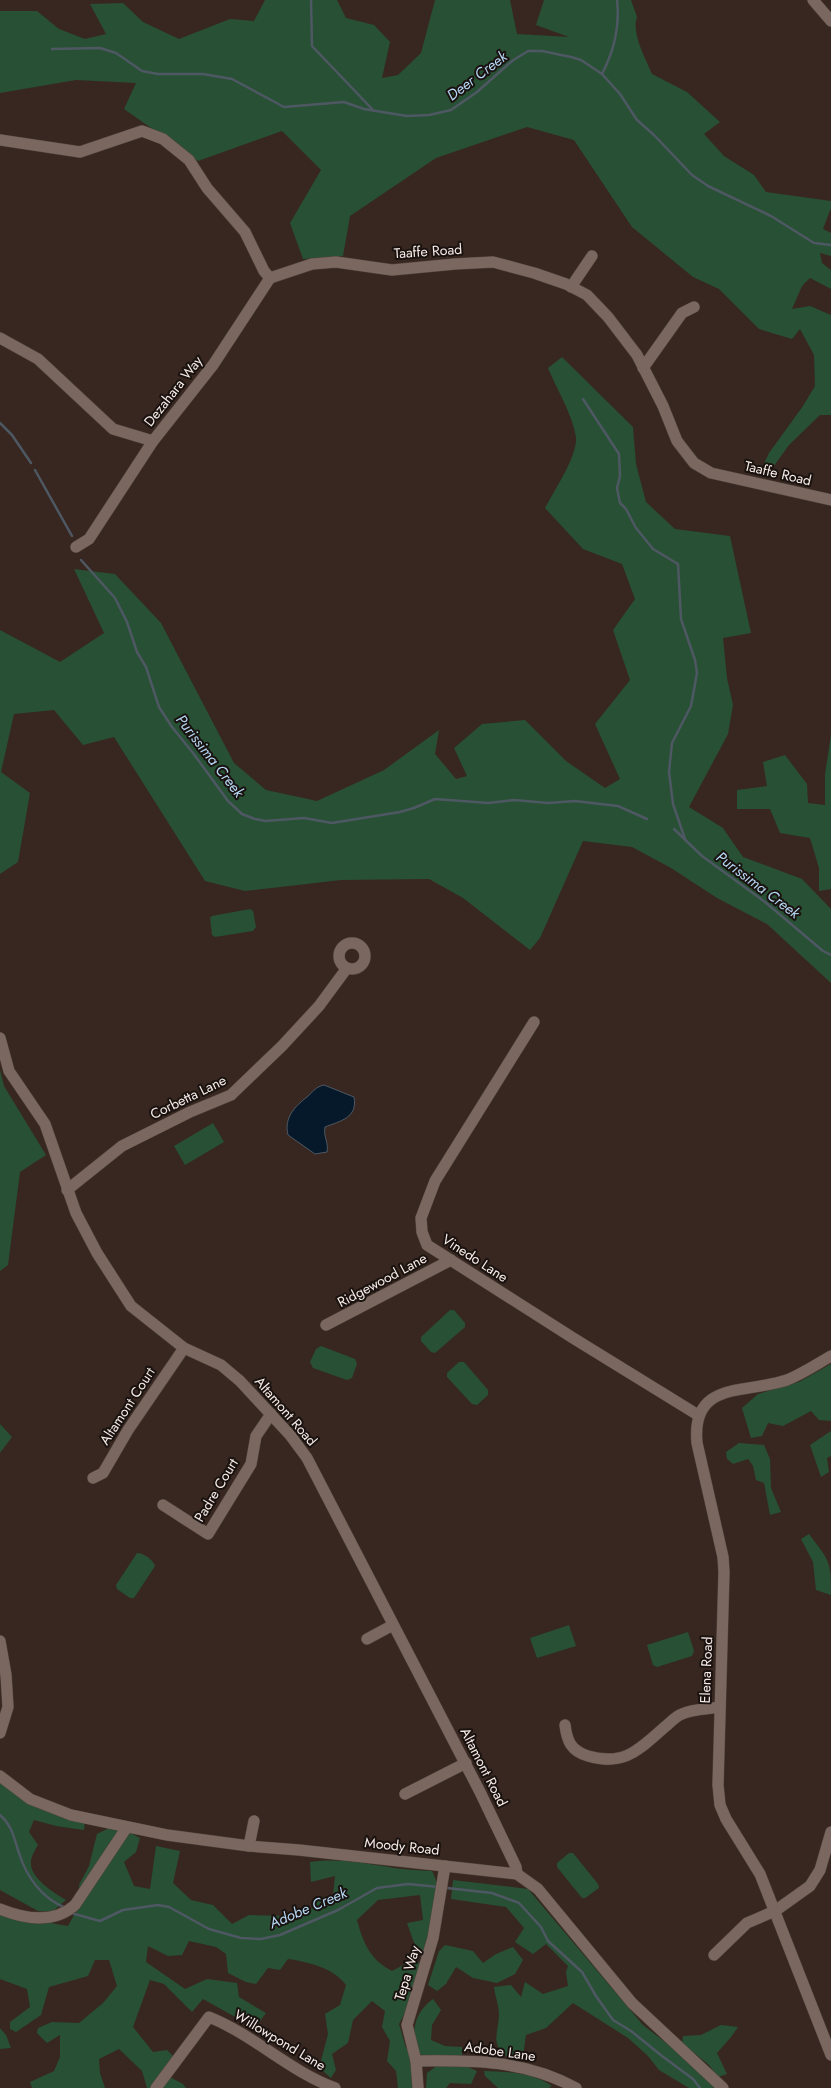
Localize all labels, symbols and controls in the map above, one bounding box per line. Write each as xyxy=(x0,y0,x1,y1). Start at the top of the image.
water label: Deer Creek xyxy=(442,46,512,106)
street label: Taaffe Road xyxy=(393,239,463,263)
street label: Dezahara Way xyxy=(139,351,207,431)
street label: Taaffe Road xyxy=(743,456,813,490)
water label: Purissima Creek xyxy=(171,710,250,803)
water label: Purissima Creek xyxy=(711,846,805,924)
street label: Corbetta Lane xyxy=(147,1070,229,1124)
street label: Vinedo Lane xyxy=(438,1229,512,1287)
street label: Ridgewood Lane xyxy=(334,1248,430,1312)
street label: Altamont Court xyxy=(94,1363,160,1449)
street label: Altamont Road xyxy=(250,1372,322,1450)
street label: Padre Court xyxy=(189,1454,243,1525)
street label: Elena Road xyxy=(695,1636,717,1704)
street label: Altamont Road xyxy=(456,1724,512,1810)
street label: Moody Road xyxy=(364,1832,440,1860)
water label: Adobe Creek xyxy=(265,1882,351,1935)
street label: Tepa Way xyxy=(389,1942,425,2003)
street label: Willowpond Lane xyxy=(230,2005,330,2075)
street label: Adobe Lane xyxy=(463,2036,537,2066)

